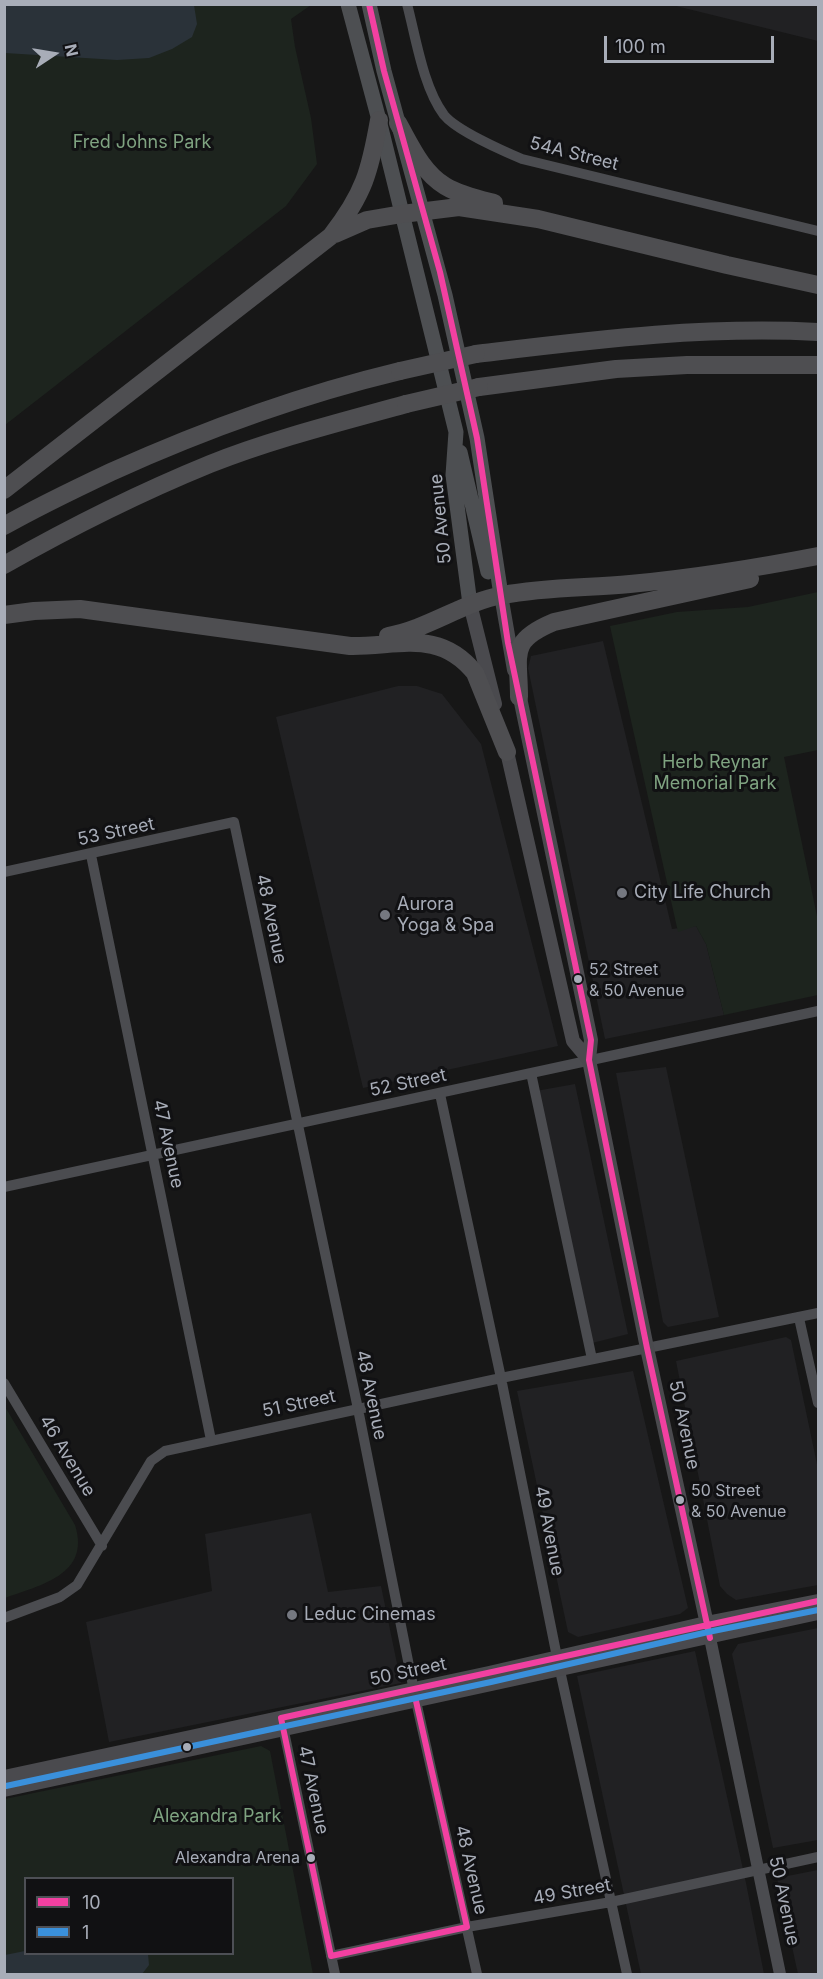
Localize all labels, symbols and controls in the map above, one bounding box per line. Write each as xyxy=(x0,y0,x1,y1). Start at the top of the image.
north arrow xyxy=(24,24,84,84)
scale bar xyxy=(607,24,776,62)
text: 100 m xyxy=(615,36,666,57)
text: N xyxy=(61,42,83,58)
park label: Fred Johns Park xyxy=(73,132,211,154)
street label: 54A Street xyxy=(527,133,621,175)
street label: 50 Avenue xyxy=(426,473,456,565)
park label: Herb Reynar Memorial Park xyxy=(654,752,776,795)
street label: 53 Street xyxy=(76,813,156,851)
street label: 48 Avenue xyxy=(251,872,291,966)
place label: City Life Church xyxy=(634,882,771,904)
marker: City Life Church xyxy=(615,886,629,900)
place label: Aurora Yoga & Spa xyxy=(397,894,494,936)
marker: Aurora Yoga & Spa xyxy=(378,908,392,922)
place label: 52 Street & 50 Avenue xyxy=(589,960,684,998)
marker: 52 Street & 50 Avenue xyxy=(572,973,584,985)
street label: 52 Street xyxy=(368,1064,448,1102)
street label: 47 Avenue xyxy=(148,1098,188,1190)
street label: 48 Avenue xyxy=(351,1348,391,1442)
street label: 50 Avenue xyxy=(664,1378,704,1472)
street label: 51 Street xyxy=(261,1386,337,1422)
street label: 46 Avenue xyxy=(34,1411,100,1501)
place label: 50 Street & 50 Avenue xyxy=(691,1481,786,1519)
street label: 49 Avenue xyxy=(530,1484,568,1578)
marker: 50 Street & 50 Avenue xyxy=(674,1494,686,1506)
place label: Leduc Cinemas xyxy=(304,1604,436,1626)
marker: Leduc Cinemas xyxy=(285,1608,299,1622)
street label: 50 Street xyxy=(368,1653,448,1691)
unlabelled marker xyxy=(181,1741,193,1753)
street label: 47 Avenue xyxy=(293,1744,333,1836)
park label: Alexandra Park xyxy=(153,1806,281,1828)
street label: 48 Avenue xyxy=(450,1823,492,1917)
place label: Alexandra Arena xyxy=(175,1848,300,1868)
marker: Alexandra Arena xyxy=(305,1852,317,1864)
street label: 50 Avenue xyxy=(764,1854,804,1948)
street label: 49 Street xyxy=(531,1875,613,1909)
legend xyxy=(24,1877,234,1955)
text: 10 xyxy=(82,1892,101,1913)
text: 1 xyxy=(82,1922,89,1943)

